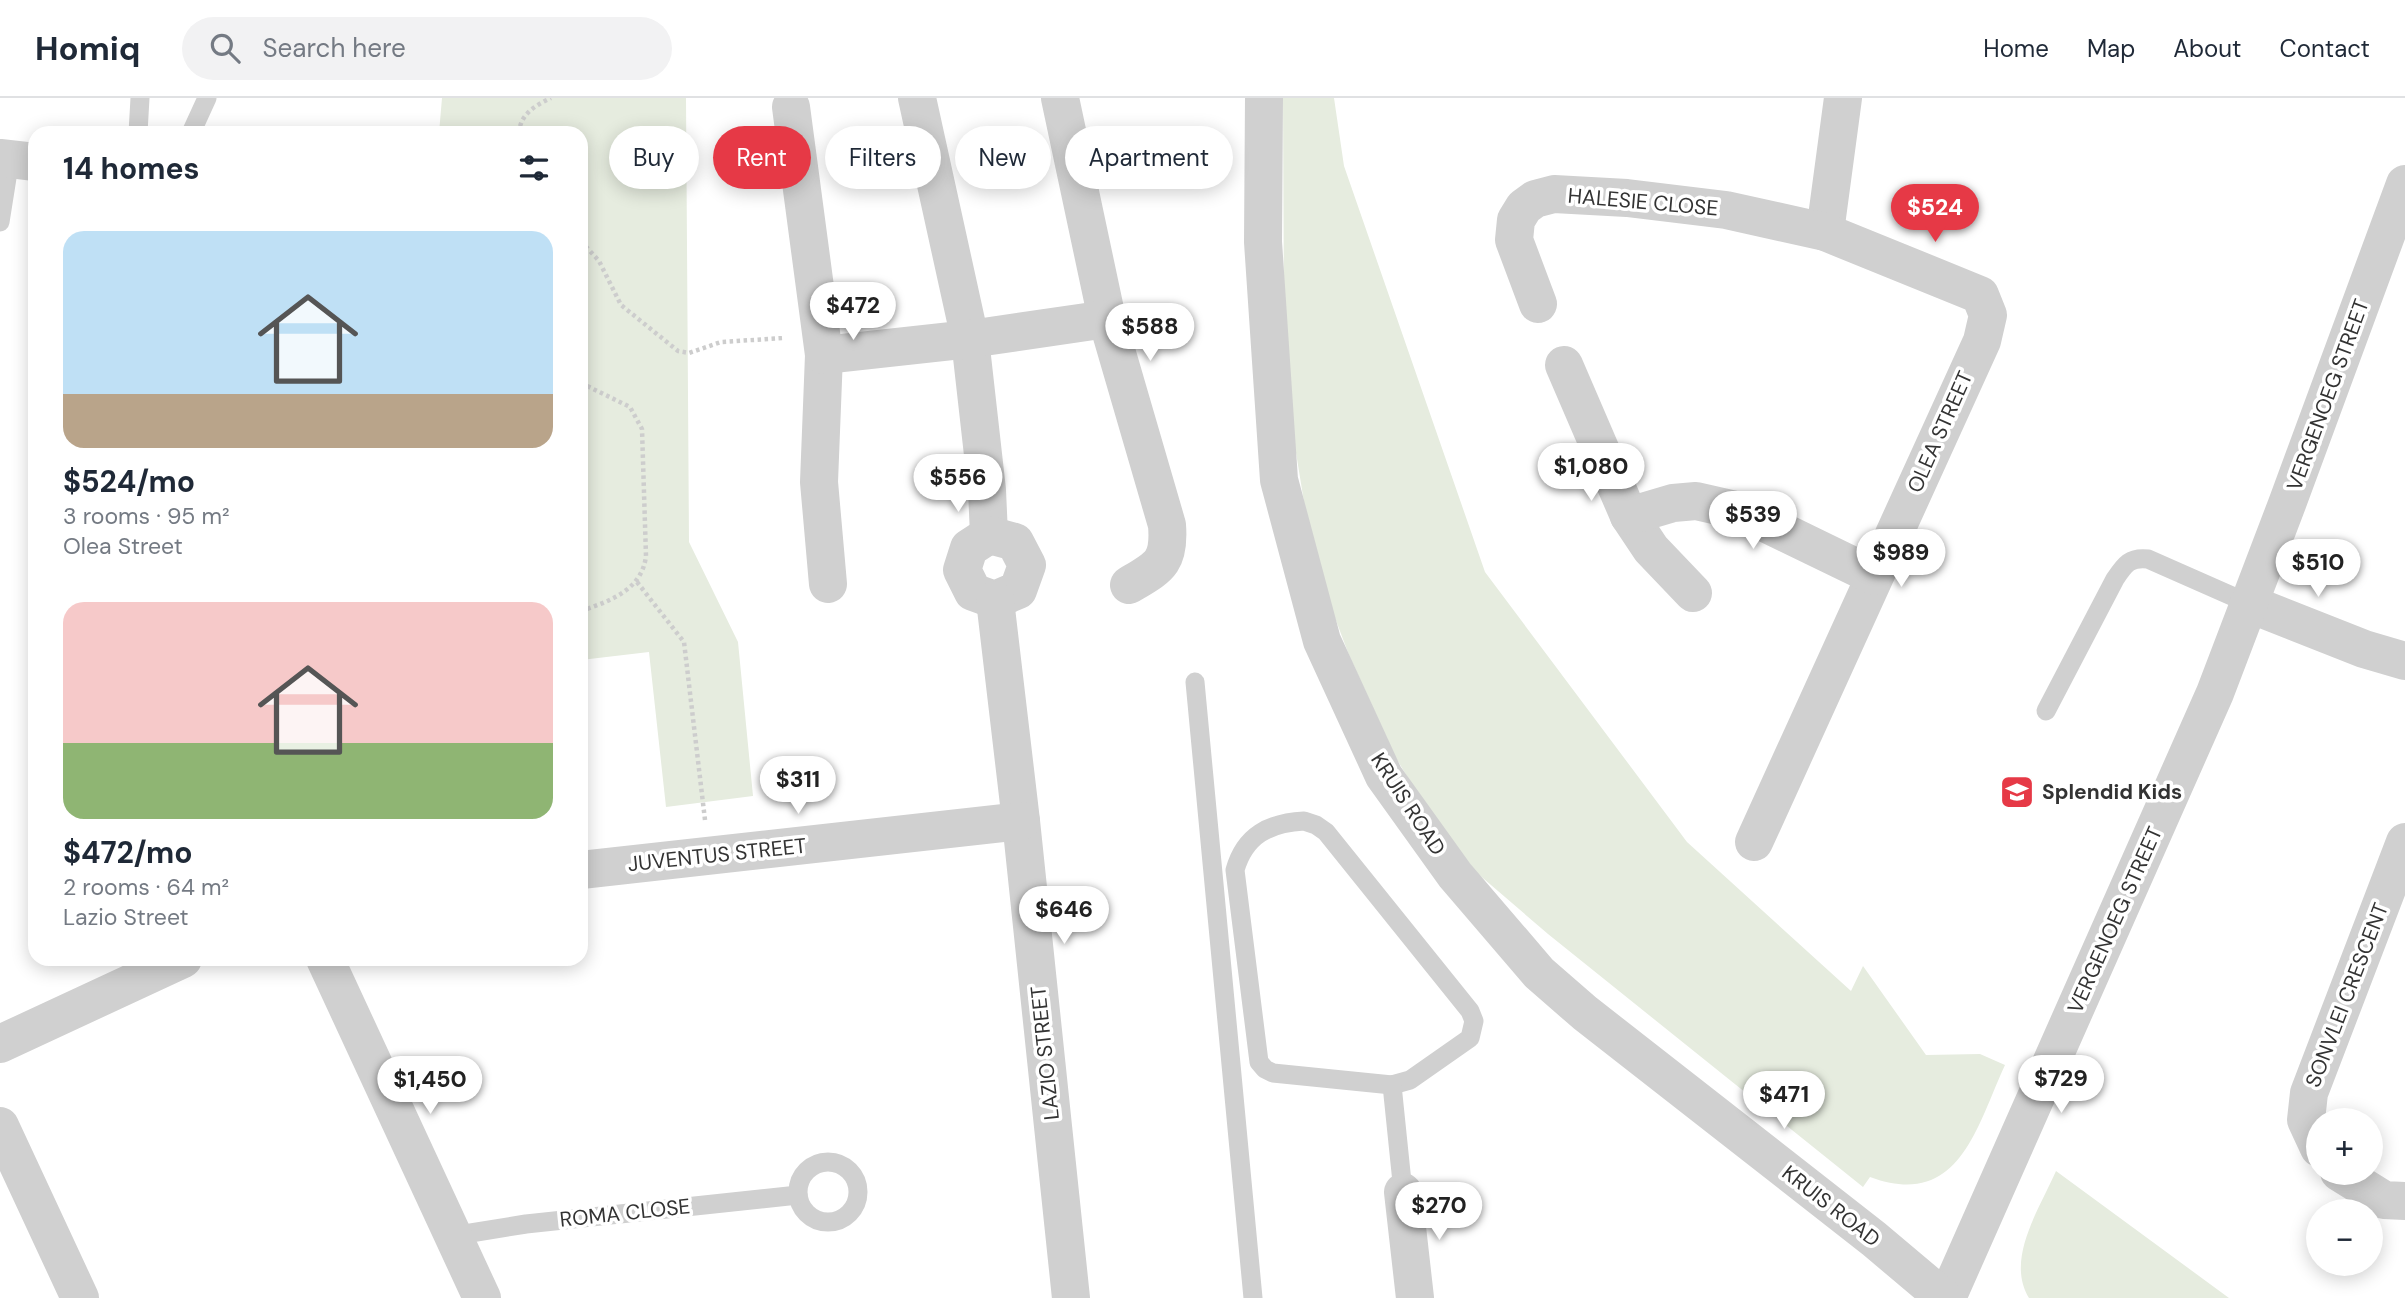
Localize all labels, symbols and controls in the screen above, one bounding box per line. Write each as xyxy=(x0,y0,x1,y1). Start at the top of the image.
search box xyxy=(182,17,672,80)
text: Homiq xyxy=(35,27,140,70)
icon: search xyxy=(206,29,244,67)
text: Search here xyxy=(262,31,406,65)
text: Home xyxy=(1983,33,2049,64)
text: Map xyxy=(2087,33,2135,64)
text: About xyxy=(2173,33,2242,64)
text: Contact xyxy=(2280,33,2370,64)
chip: Buy xyxy=(609,126,699,189)
chip: Rent xyxy=(713,126,811,189)
chip: Filters xyxy=(825,126,941,189)
chip: New xyxy=(955,126,1051,189)
chip: Apartment xyxy=(1065,126,1233,189)
text: 14 homes xyxy=(63,149,200,188)
icon: filters xyxy=(515,149,553,187)
street label: HALESIE CLOSE xyxy=(1567,181,1719,223)
pin: $524 xyxy=(1894,184,1976,244)
text: $524 xyxy=(1907,192,1963,222)
icon: home xyxy=(245,276,371,402)
pin: $472 xyxy=(812,282,894,342)
text: $472 xyxy=(826,290,880,320)
street label: VERGENOEG STREET xyxy=(2280,295,2376,495)
pin: $588 xyxy=(1109,303,1191,363)
text: $588 xyxy=(1121,311,1179,341)
street label: OLEA STREET xyxy=(1901,367,1979,497)
pin: $1,080 xyxy=(1534,444,1648,503)
text: $1,080 xyxy=(1554,451,1628,481)
pin: $556 xyxy=(917,454,999,514)
text: $524/mo xyxy=(63,462,195,501)
text: $556 xyxy=(929,462,987,492)
pin: $539 xyxy=(1712,491,1794,551)
text: $539 xyxy=(1725,499,1781,529)
text: 3 rooms · 95 m² xyxy=(63,501,230,531)
pin: $989 xyxy=(1860,530,1942,589)
text: Olea Street xyxy=(63,531,183,561)
text: $989 xyxy=(1873,537,1929,567)
pin: $510 xyxy=(2277,540,2359,599)
text: $510 xyxy=(2292,547,2344,577)
icon: home xyxy=(245,647,371,773)
street label: KRUIS ROAD xyxy=(1364,747,1452,861)
pin: $311 xyxy=(757,756,839,816)
text: $311 xyxy=(776,764,820,794)
school or university icon: Splendid Kids xyxy=(1998,773,2036,811)
place label: Splendid Kids xyxy=(2042,778,2182,806)
street label: VERGENOEG STREET xyxy=(2061,822,2169,1018)
street label: JUVENTUS STREET xyxy=(626,832,808,878)
text: $472/mo xyxy=(63,833,192,872)
text: 2 rooms · 64 m² xyxy=(63,872,229,902)
pin: $646 xyxy=(1023,886,1105,946)
text: $646 xyxy=(1035,894,1093,924)
street label: SONVLEI CRESCENT xyxy=(2299,899,2395,1091)
text: Lazio Street xyxy=(63,902,189,932)
street label: LAZIO STREET xyxy=(1024,984,1066,1121)
pin: $1,450 xyxy=(373,1056,487,1116)
pin: $729 xyxy=(2020,1056,2102,1115)
text: $729 xyxy=(2034,1063,2088,1093)
text: $1,450 xyxy=(393,1064,467,1094)
pin: $471 xyxy=(1743,1072,1825,1131)
text: $471 xyxy=(1759,1079,1809,1109)
map controls xyxy=(2306,1108,2383,1276)
button: + xyxy=(2306,1108,2383,1185)
street label: KRUIS ROAD xyxy=(1776,1159,1886,1253)
pin: $270 xyxy=(1398,1182,1480,1242)
text: $270 xyxy=(1411,1190,1467,1220)
street label: ROMA CLOSE xyxy=(558,1192,692,1234)
button: − xyxy=(2306,1199,2383,1276)

